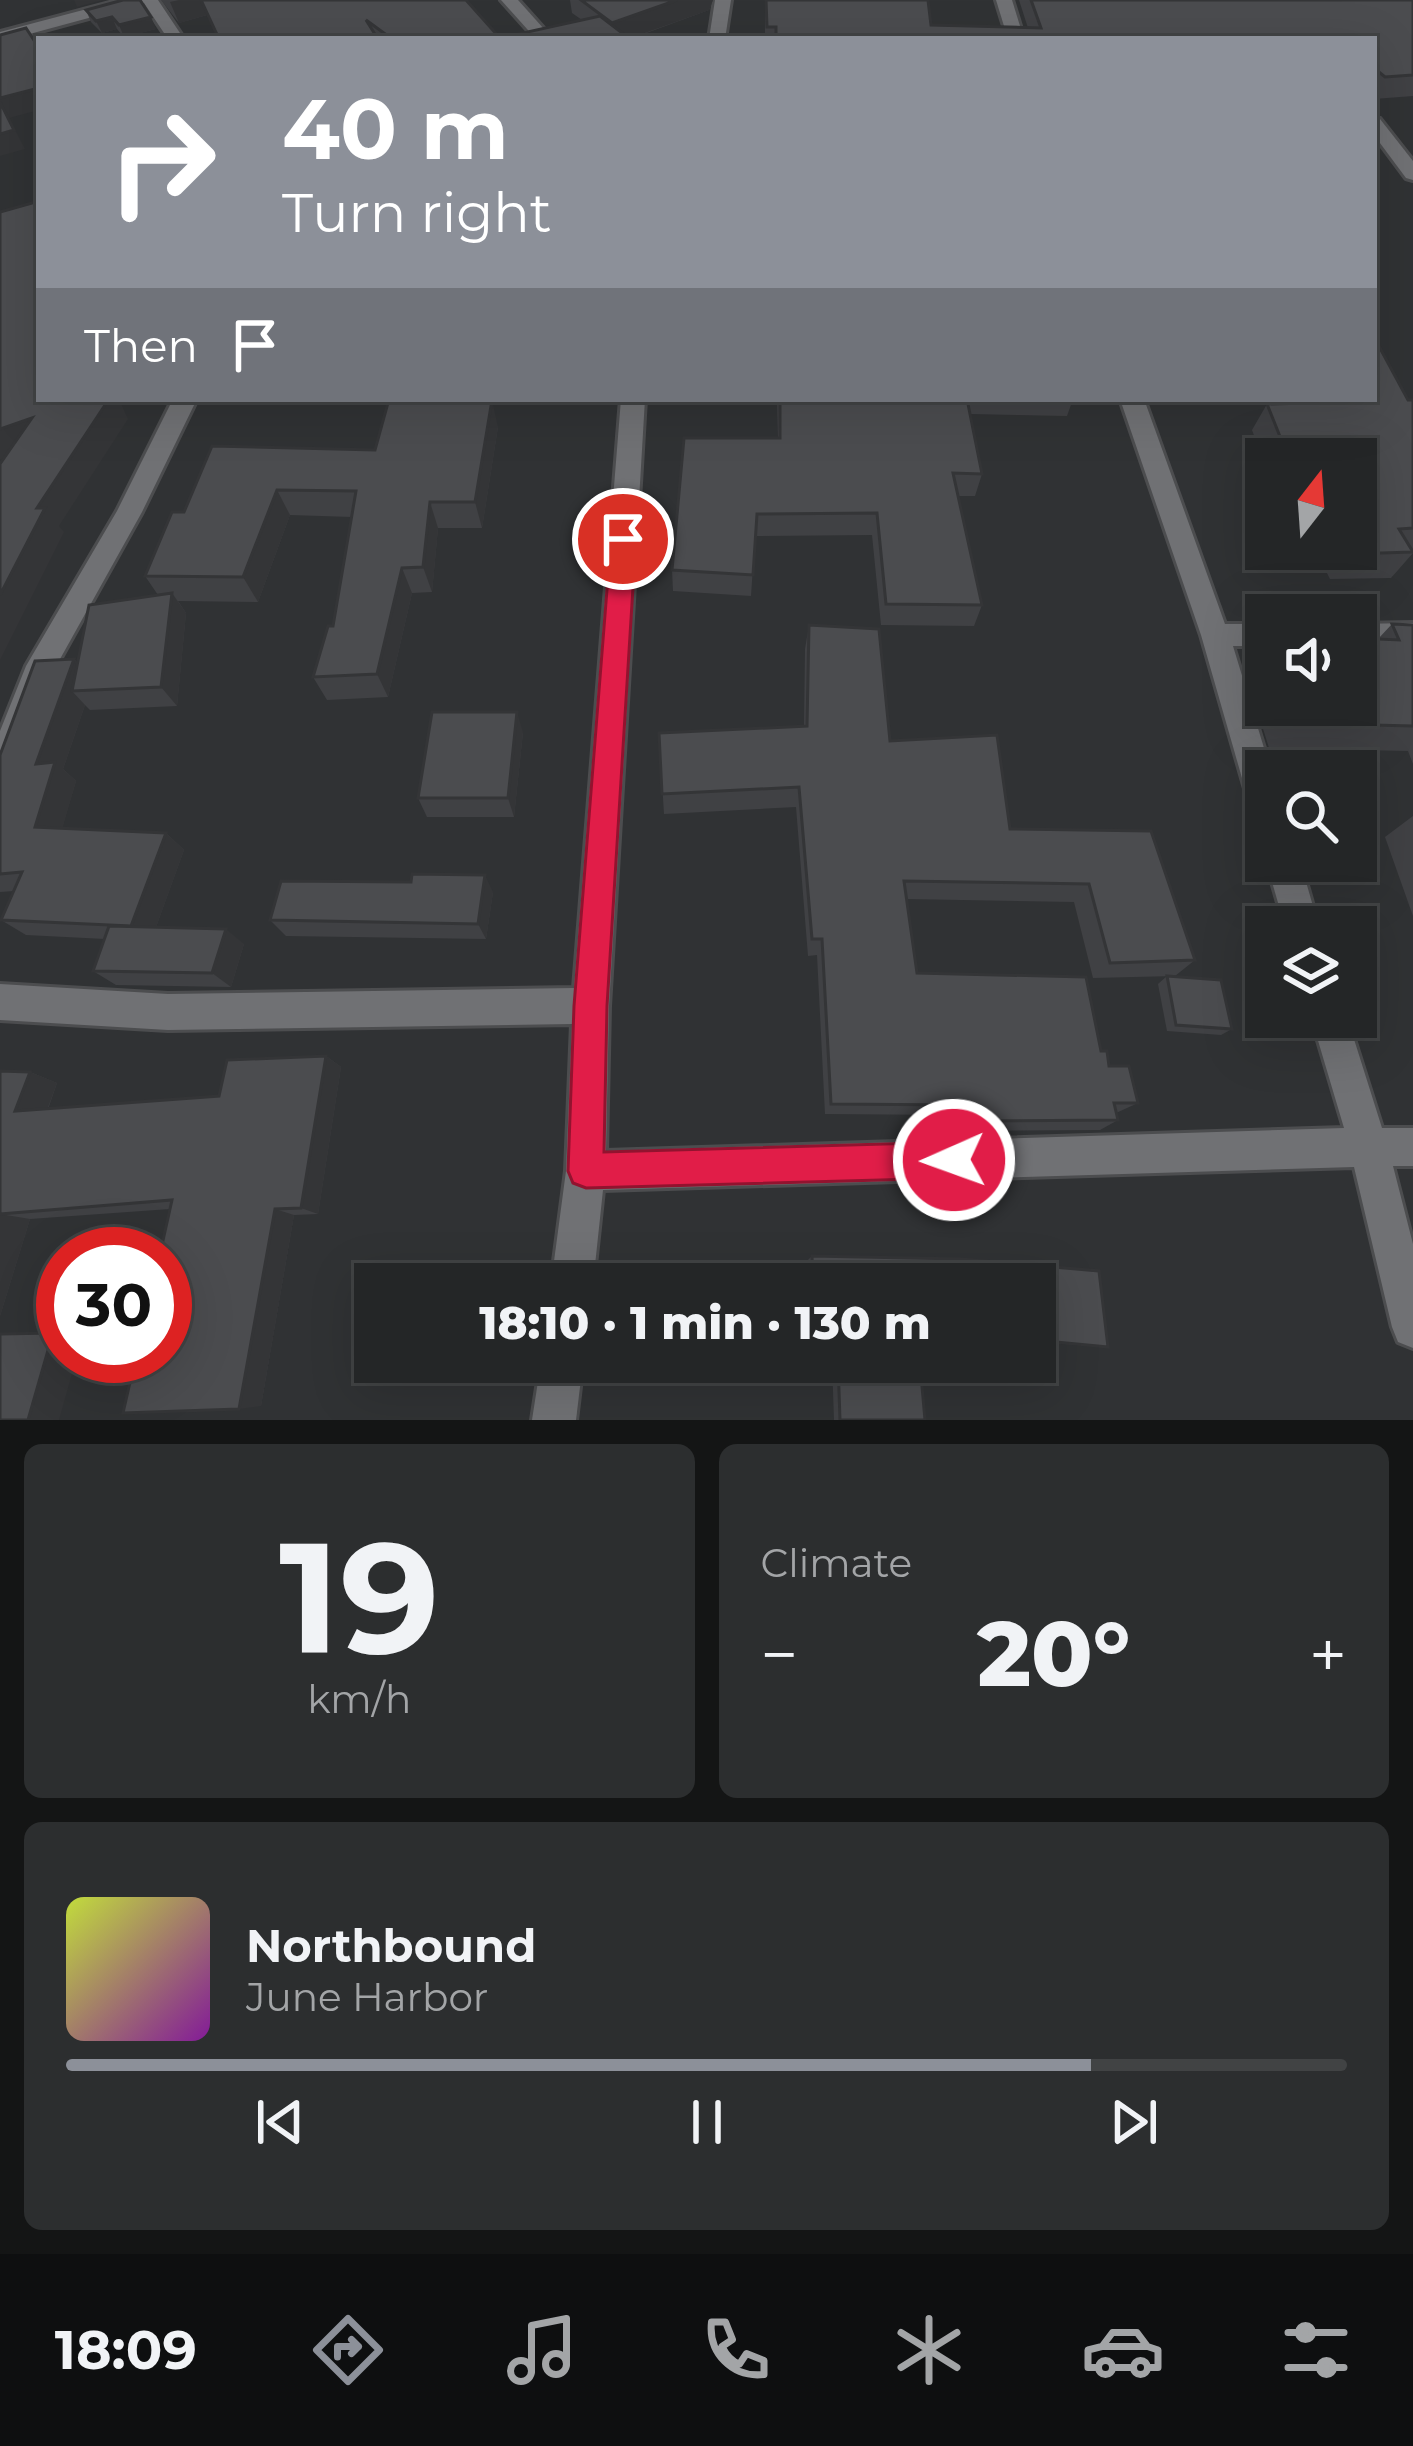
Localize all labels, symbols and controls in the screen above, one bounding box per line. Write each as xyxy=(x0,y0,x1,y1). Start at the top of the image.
text: 40 m xyxy=(282,78,509,180)
icon: right xyxy=(84,84,240,240)
text: Turn right xyxy=(282,180,552,246)
icon: arrive xyxy=(222,312,288,378)
text: Then xyxy=(84,318,198,373)
north arrow xyxy=(1245,438,1377,570)
map controls xyxy=(1245,438,1377,1038)
pin xyxy=(572,488,674,590)
icon: arrive xyxy=(590,506,656,572)
button: sound xyxy=(1245,594,1377,726)
button: search xyxy=(1245,750,1377,882)
button: layers xyxy=(1245,906,1377,1038)
position arrow xyxy=(891,1097,1017,1223)
speed limit sign: 30 xyxy=(36,1227,192,1383)
text: 18:10 · 1 min · 130 m xyxy=(479,1295,931,1350)
text: 19 xyxy=(279,1502,440,1692)
text: Climate xyxy=(761,1539,912,1587)
text: 20° xyxy=(977,1599,1130,1709)
text: − xyxy=(761,1614,798,1695)
text: + xyxy=(1309,1614,1347,1695)
text: km/h xyxy=(307,1675,411,1723)
text: Northbound xyxy=(246,1918,536,1973)
text: June Harbor xyxy=(246,1973,488,2021)
icon: previous xyxy=(247,2089,313,2155)
icon: pause xyxy=(674,2089,740,2155)
icon: next xyxy=(1101,2089,1167,2155)
icon: directions xyxy=(306,2308,390,2392)
icon: music xyxy=(500,2308,584,2392)
icon: phone xyxy=(694,2308,778,2392)
icon: climate xyxy=(887,2308,971,2392)
icon: car xyxy=(1081,2308,1165,2392)
icon: filters xyxy=(1274,2308,1358,2392)
text: 18:09 xyxy=(55,2317,197,2383)

